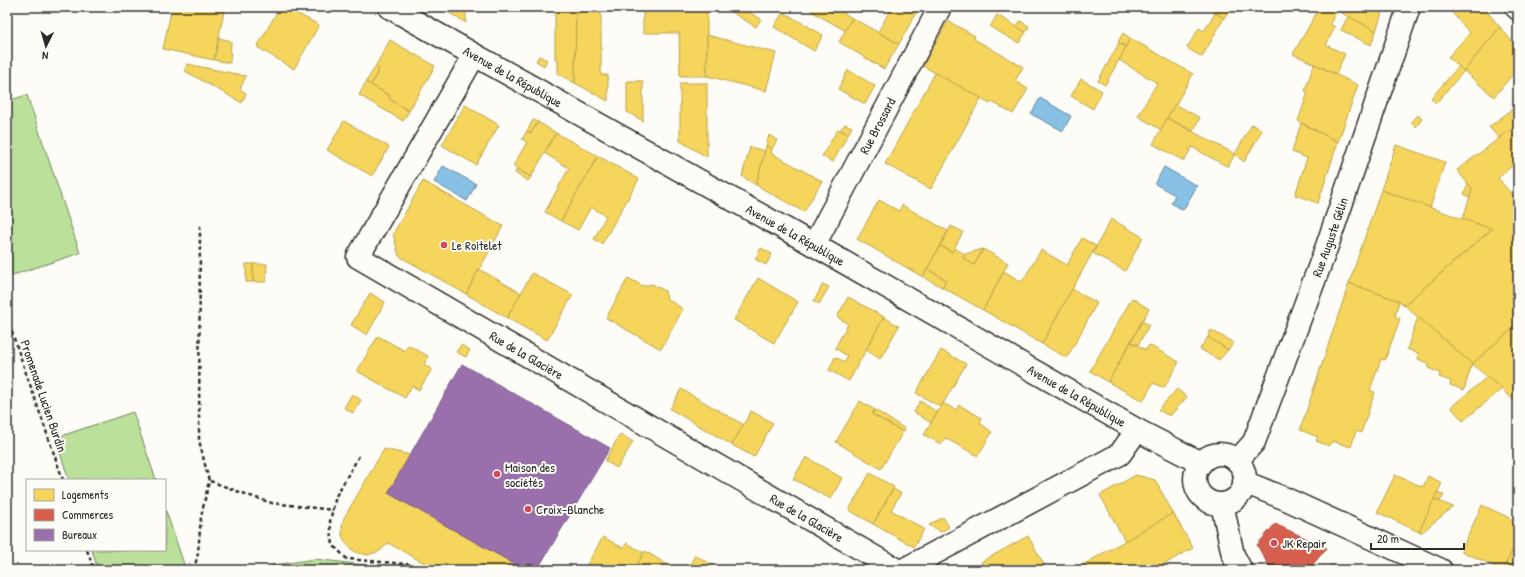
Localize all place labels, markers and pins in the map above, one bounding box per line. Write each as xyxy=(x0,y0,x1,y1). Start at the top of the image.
place label: Le Roitelet xyxy=(452,236,502,254)
marker: Le Roitelet xyxy=(439,240,449,250)
place label: Maison des sociétés xyxy=(505,458,555,491)
marker: Maison des sociétés xyxy=(492,469,502,479)
place label: Croix-Blanche xyxy=(536,500,604,518)
marker: Croix-Blanche xyxy=(523,504,533,514)
place label: JK Repair xyxy=(1282,534,1326,552)
marker: JK Repair xyxy=(1269,538,1279,548)

